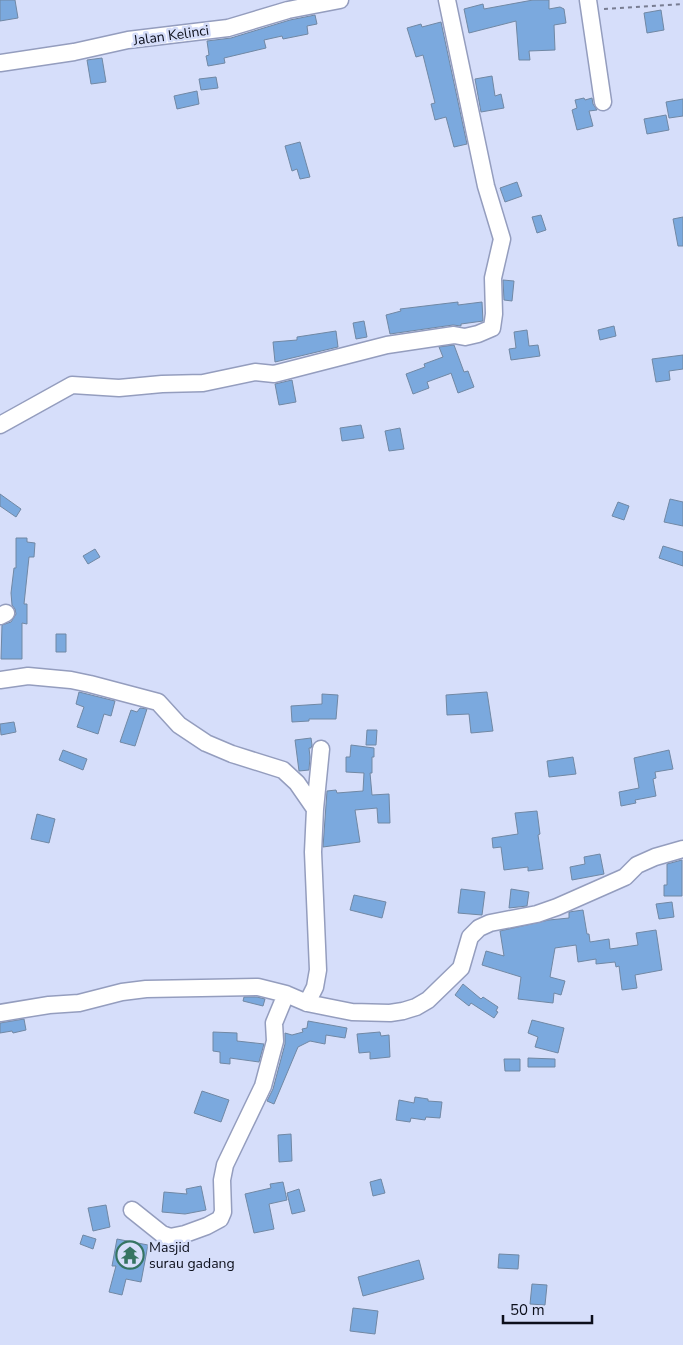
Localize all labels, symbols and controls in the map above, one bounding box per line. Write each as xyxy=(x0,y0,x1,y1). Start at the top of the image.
street label: Jalan Kelinci xyxy=(131,21,210,50)
place label: Masjid surau gadang xyxy=(149,1238,235,1273)
temple icon: Masjid surau gadang xyxy=(115,1240,145,1270)
scale bar xyxy=(503,1292,592,1324)
text: 50 m xyxy=(510,1300,545,1320)

